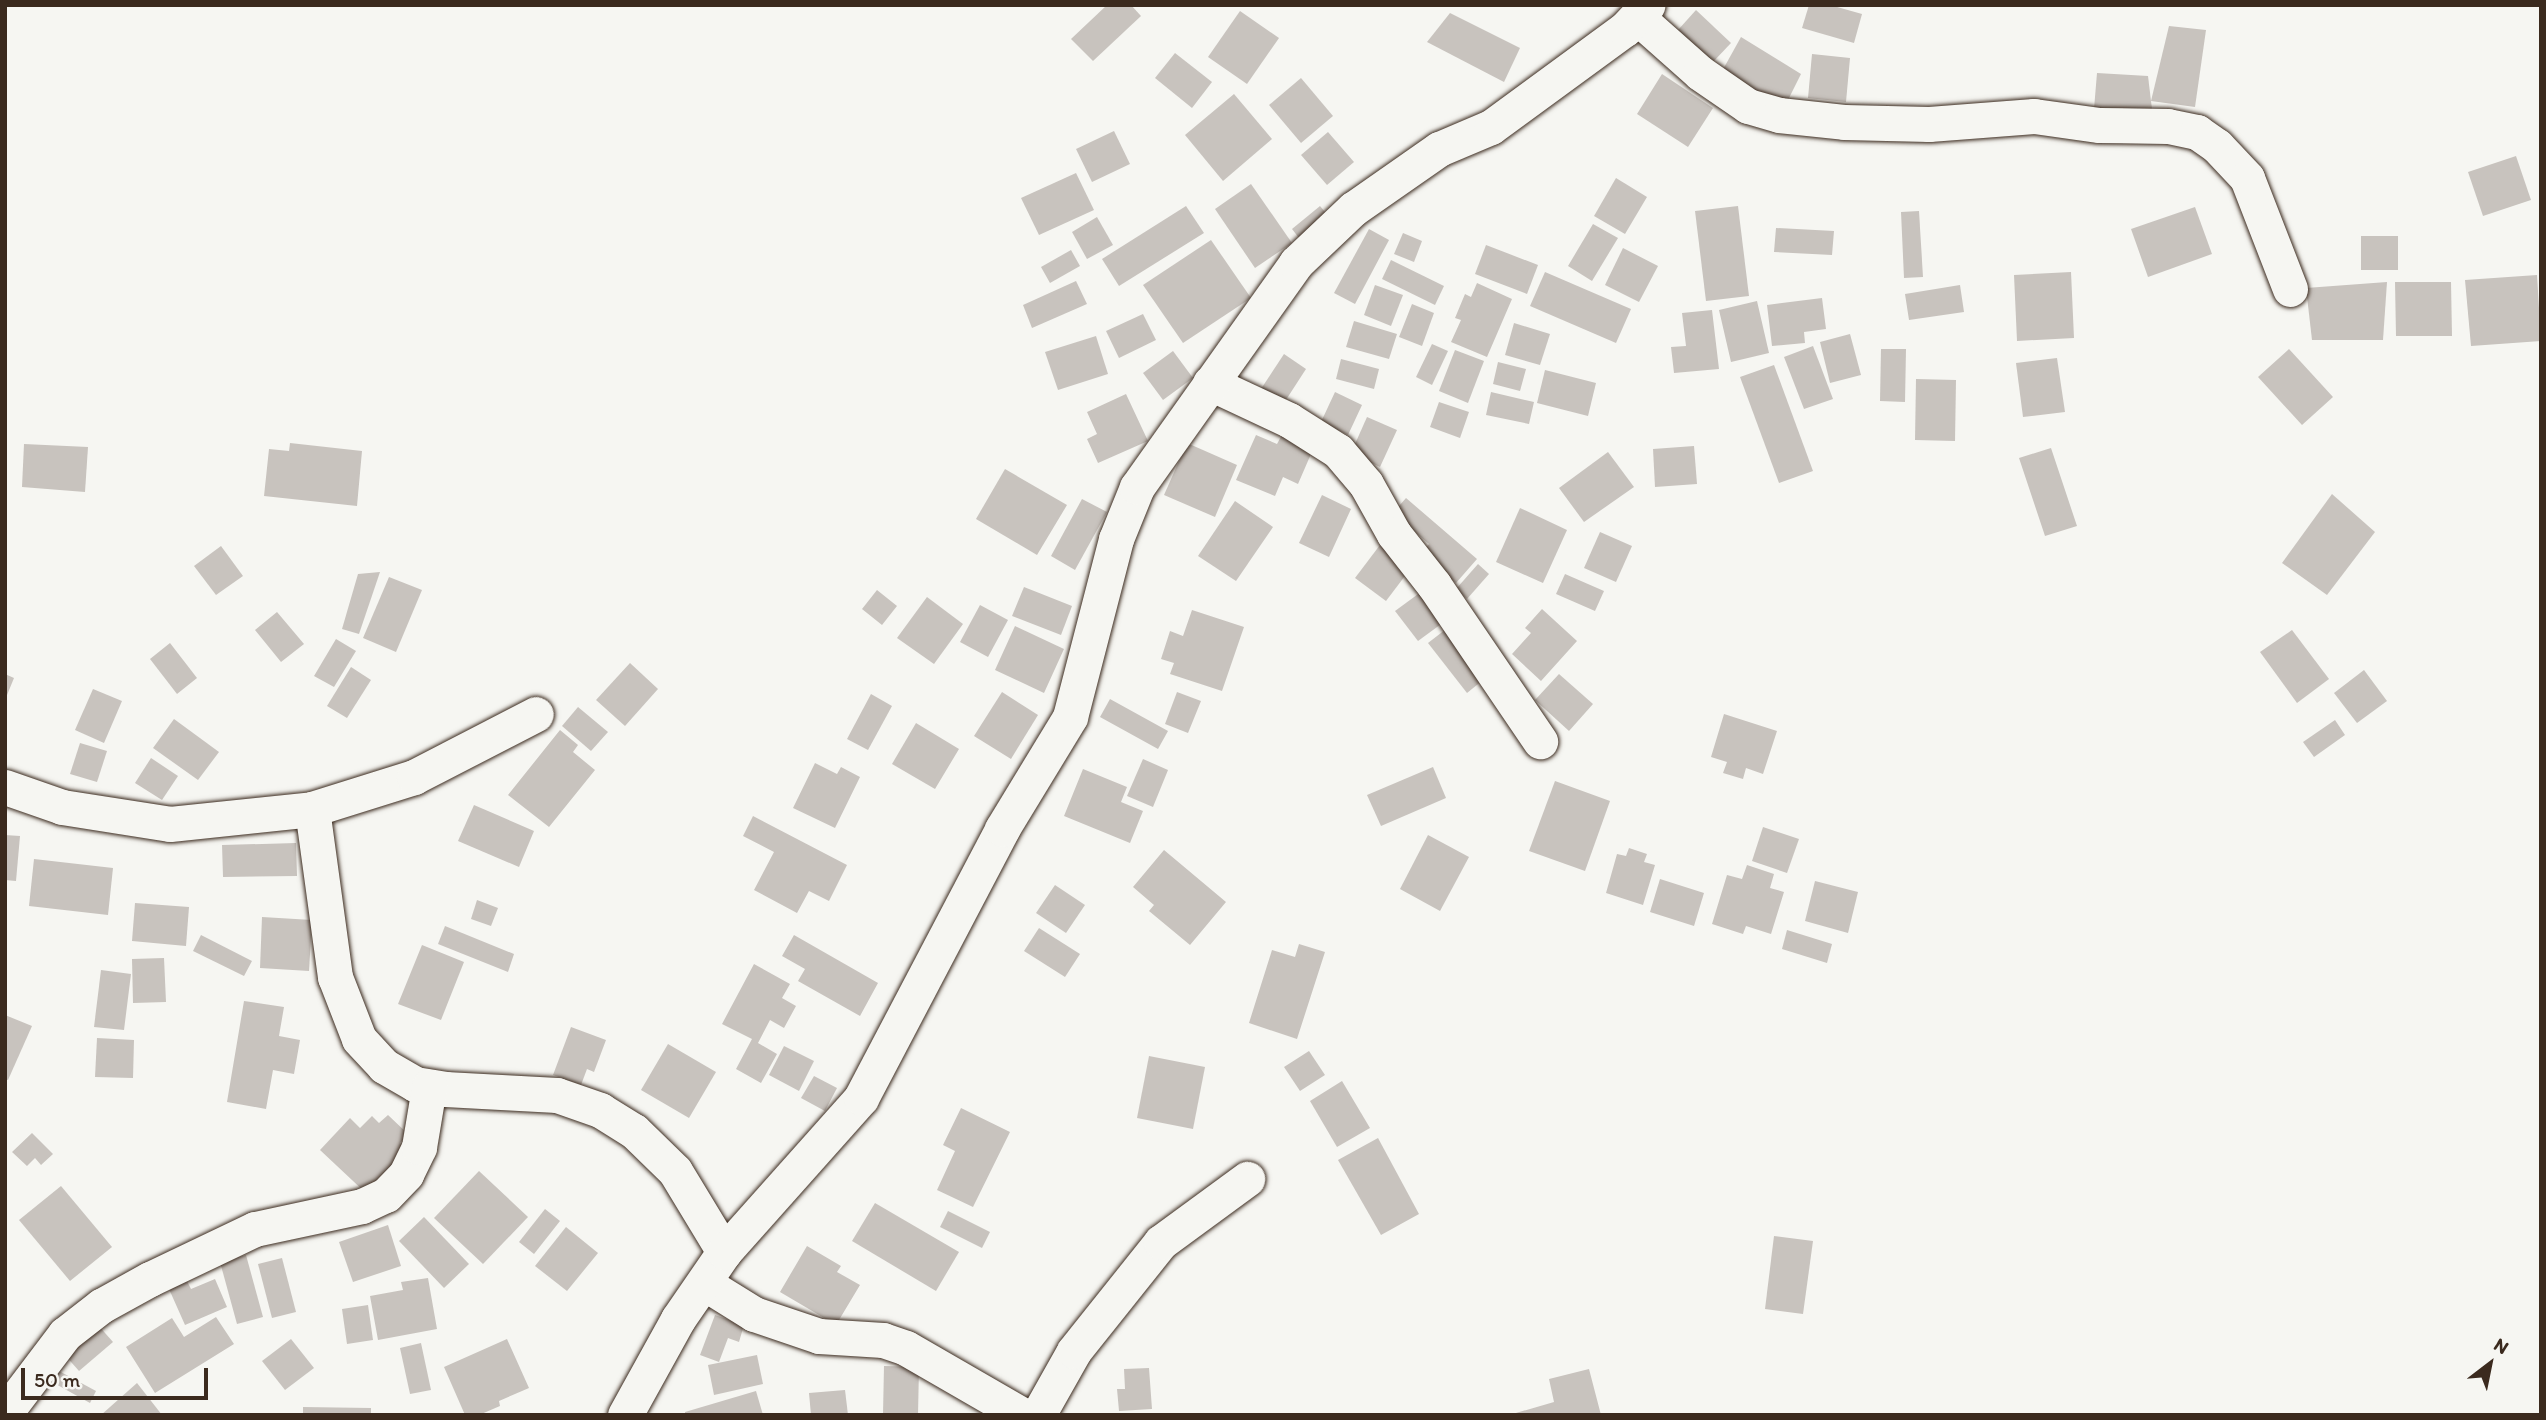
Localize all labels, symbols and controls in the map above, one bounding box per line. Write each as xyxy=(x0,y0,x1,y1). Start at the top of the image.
north arrow xyxy=(2455,1329,2525,1399)
text: N xyxy=(2490,1333,2513,1359)
scale bar xyxy=(24,1354,212,1398)
text: 50 m xyxy=(34,1367,80,1392)

